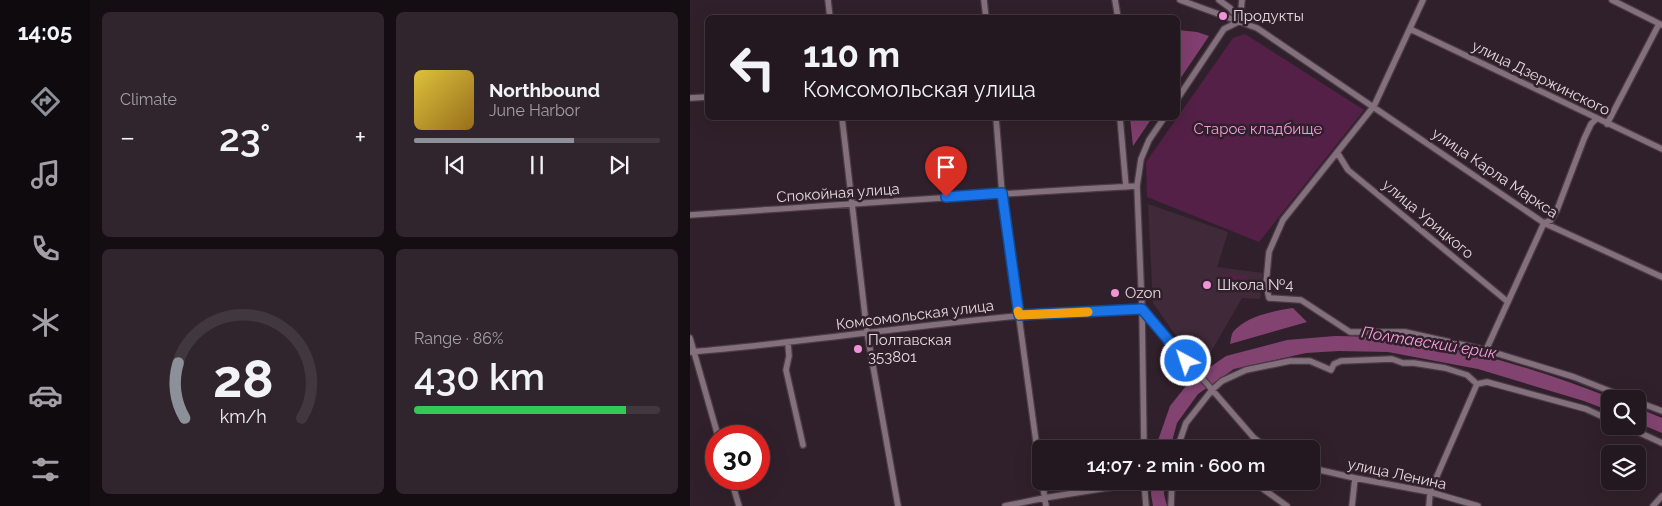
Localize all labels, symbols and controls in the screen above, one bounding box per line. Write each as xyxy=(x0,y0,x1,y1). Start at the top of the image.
place label: Продукты xyxy=(1233,7,1304,25)
marker: Продукты xyxy=(1217,10,1229,22)
text: 14:05 xyxy=(18,19,72,45)
text: 110 m xyxy=(803,34,900,75)
icon: left xyxy=(720,35,785,100)
street label: улица Дзержинского xyxy=(1469,37,1613,119)
text: Комсомольская улица xyxy=(803,76,1036,102)
text: Northbound xyxy=(489,79,600,101)
icon: directions xyxy=(28,84,63,119)
text: Climate xyxy=(120,90,177,109)
text: June Harbor xyxy=(489,101,580,120)
text: 23° xyxy=(219,115,271,160)
park label: Старое кладбище xyxy=(1194,120,1323,138)
text: − xyxy=(120,121,135,154)
text: + xyxy=(354,121,366,154)
street label: улица Карла Маркса xyxy=(1429,124,1561,222)
pin xyxy=(925,146,967,197)
icon: previous xyxy=(441,151,469,179)
icon: pause xyxy=(523,151,551,179)
icon: next xyxy=(605,151,633,179)
icon: arrive xyxy=(932,153,960,181)
icon: music xyxy=(28,157,63,192)
street label: улица Урицкого xyxy=(1379,176,1477,262)
street label: Спокойная улица xyxy=(776,180,900,206)
icon: phone xyxy=(28,231,63,266)
place label: Школа №4 xyxy=(1217,276,1293,294)
marker: Школа №4 xyxy=(1201,279,1213,291)
place label: Ozon xyxy=(1125,284,1161,302)
marker: Ozon xyxy=(1109,287,1121,299)
street label: Комсомольская улица xyxy=(835,296,995,334)
icon: climate xyxy=(28,305,63,340)
water label: Полтавский ерик xyxy=(1360,322,1498,363)
text: Range · 86% xyxy=(414,329,503,348)
place label: Полтавская 353801 xyxy=(868,331,951,366)
position arrow xyxy=(1159,334,1211,386)
marker: Полтавская 353801 xyxy=(852,343,864,355)
text: 28 xyxy=(213,348,273,409)
text: 430 km xyxy=(414,354,545,399)
icon: car xyxy=(28,378,63,413)
map controls xyxy=(1601,390,1646,490)
button: search xyxy=(1601,390,1646,435)
text: km/h xyxy=(219,406,267,427)
speed limit sign: 30 xyxy=(705,425,770,490)
button: layers xyxy=(1601,445,1646,490)
icon: filters xyxy=(28,452,63,487)
text: 14:07 · 2 min · 600 m xyxy=(1087,454,1265,476)
street label: улица Ленина xyxy=(1346,455,1448,493)

